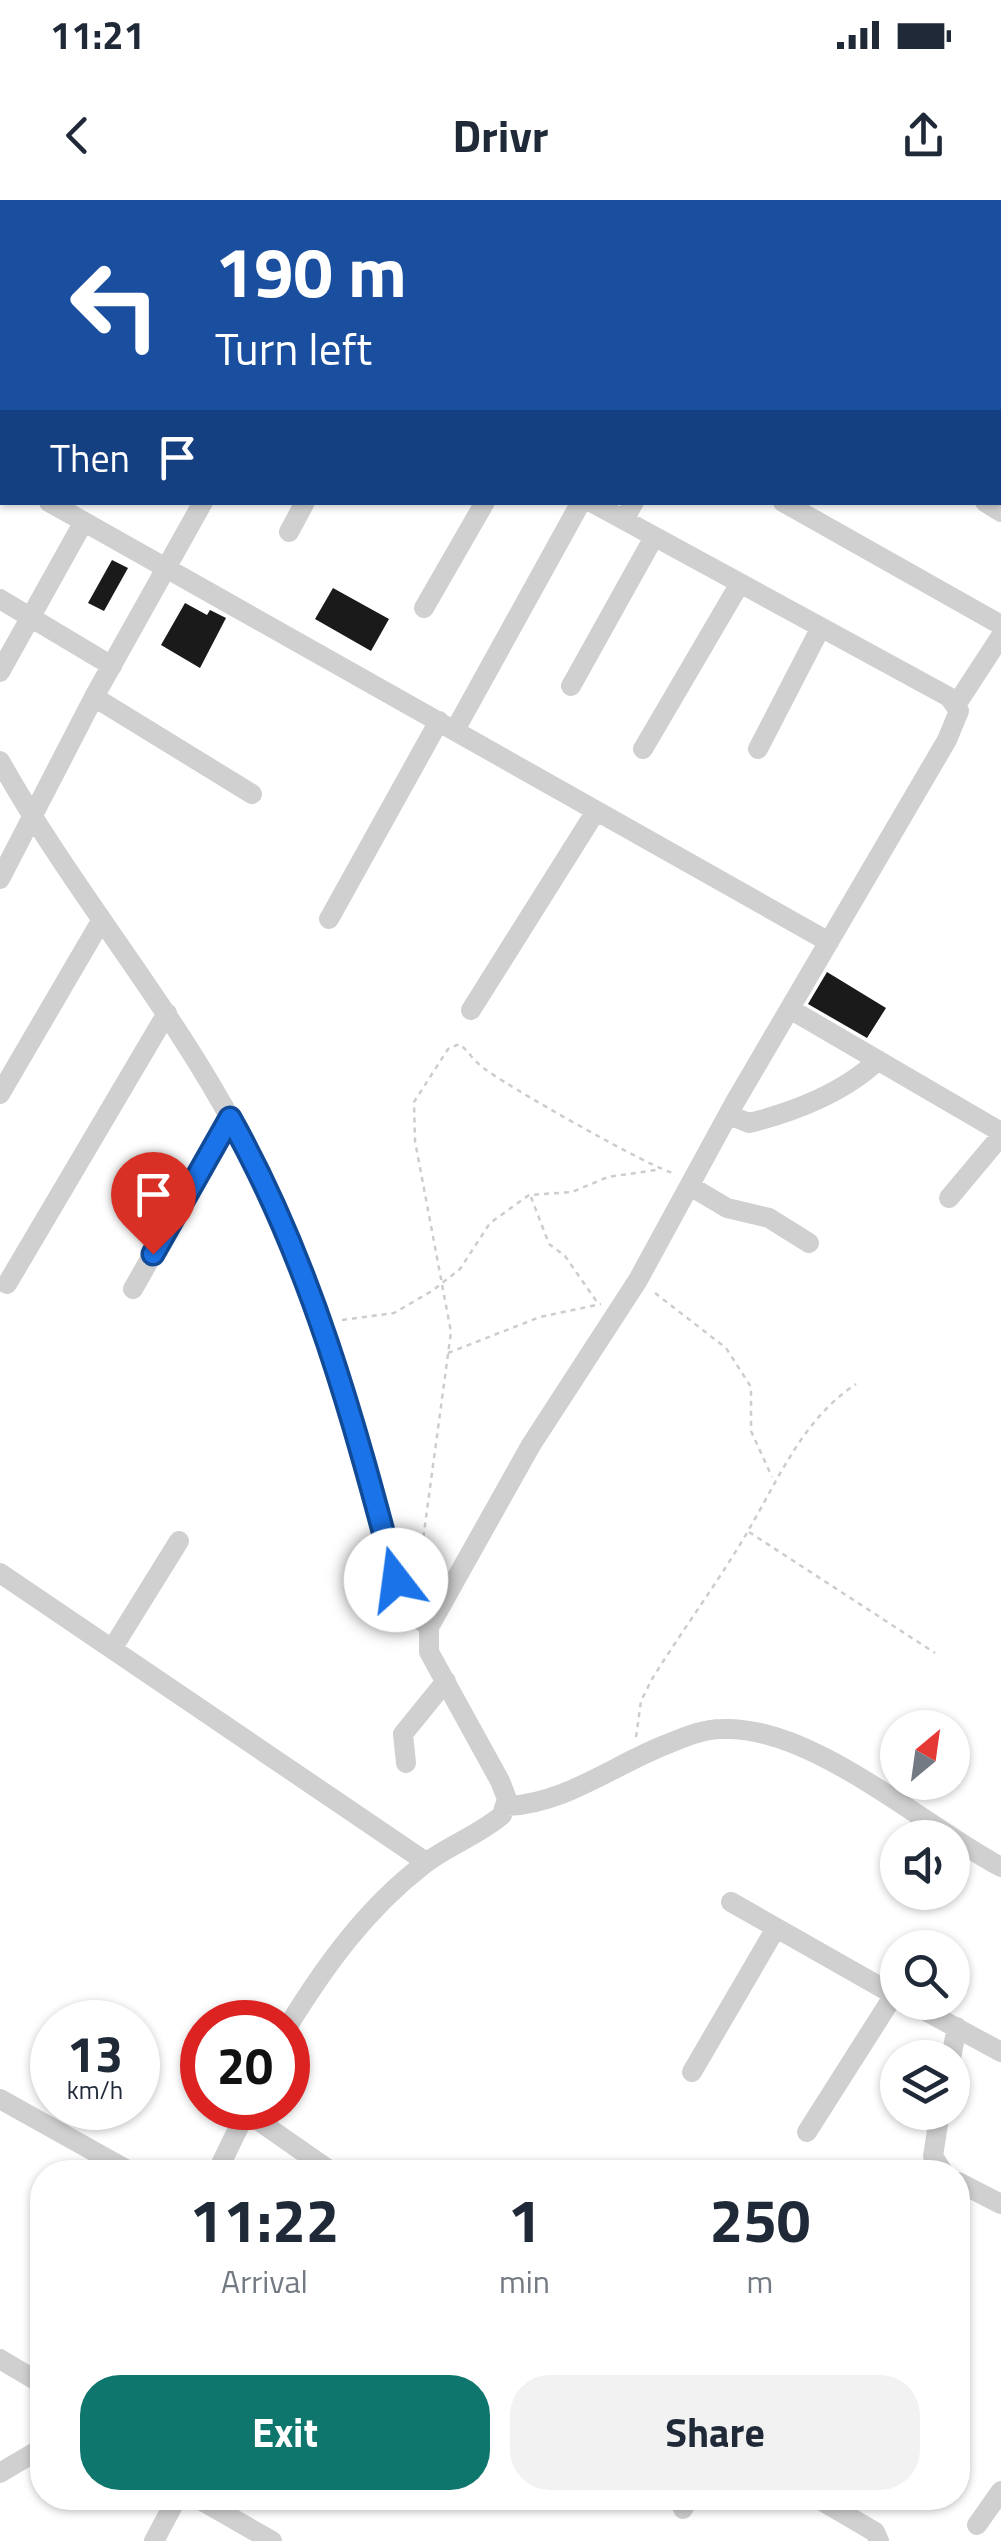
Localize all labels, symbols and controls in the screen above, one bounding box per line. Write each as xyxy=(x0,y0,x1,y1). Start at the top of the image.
text: 11:21 xyxy=(50,6,145,64)
text: Drivr xyxy=(452,101,549,169)
icon: back xyxy=(50,108,105,163)
icon: share xyxy=(896,108,951,163)
text: 190 m xyxy=(215,218,407,324)
icon: left xyxy=(50,240,180,370)
text: Turn left xyxy=(215,314,372,382)
text: Then xyxy=(50,429,130,487)
icon: arrive xyxy=(150,430,205,485)
pin xyxy=(111,1152,196,1255)
icon: arrive xyxy=(126,1167,181,1222)
position arrow xyxy=(344,1528,448,1632)
north arrow xyxy=(880,1710,970,1800)
map controls xyxy=(880,1710,970,2130)
button: sound xyxy=(880,1820,970,1910)
button: search xyxy=(880,1930,970,2020)
speed limit sign: 20 xyxy=(180,2000,310,2130)
text: 13 xyxy=(67,2015,123,2091)
button: layers xyxy=(880,2040,970,2130)
text: km/h xyxy=(67,2071,123,2109)
text: 11:22 xyxy=(190,2174,339,2265)
text: 1 xyxy=(508,2174,541,2265)
text: 250 xyxy=(710,2174,810,2265)
text: Arrival xyxy=(221,2257,308,2305)
text: min xyxy=(499,2257,550,2305)
text: m xyxy=(747,2257,773,2305)
button: Exit xyxy=(80,2375,490,2490)
button: Share xyxy=(510,2375,920,2490)

